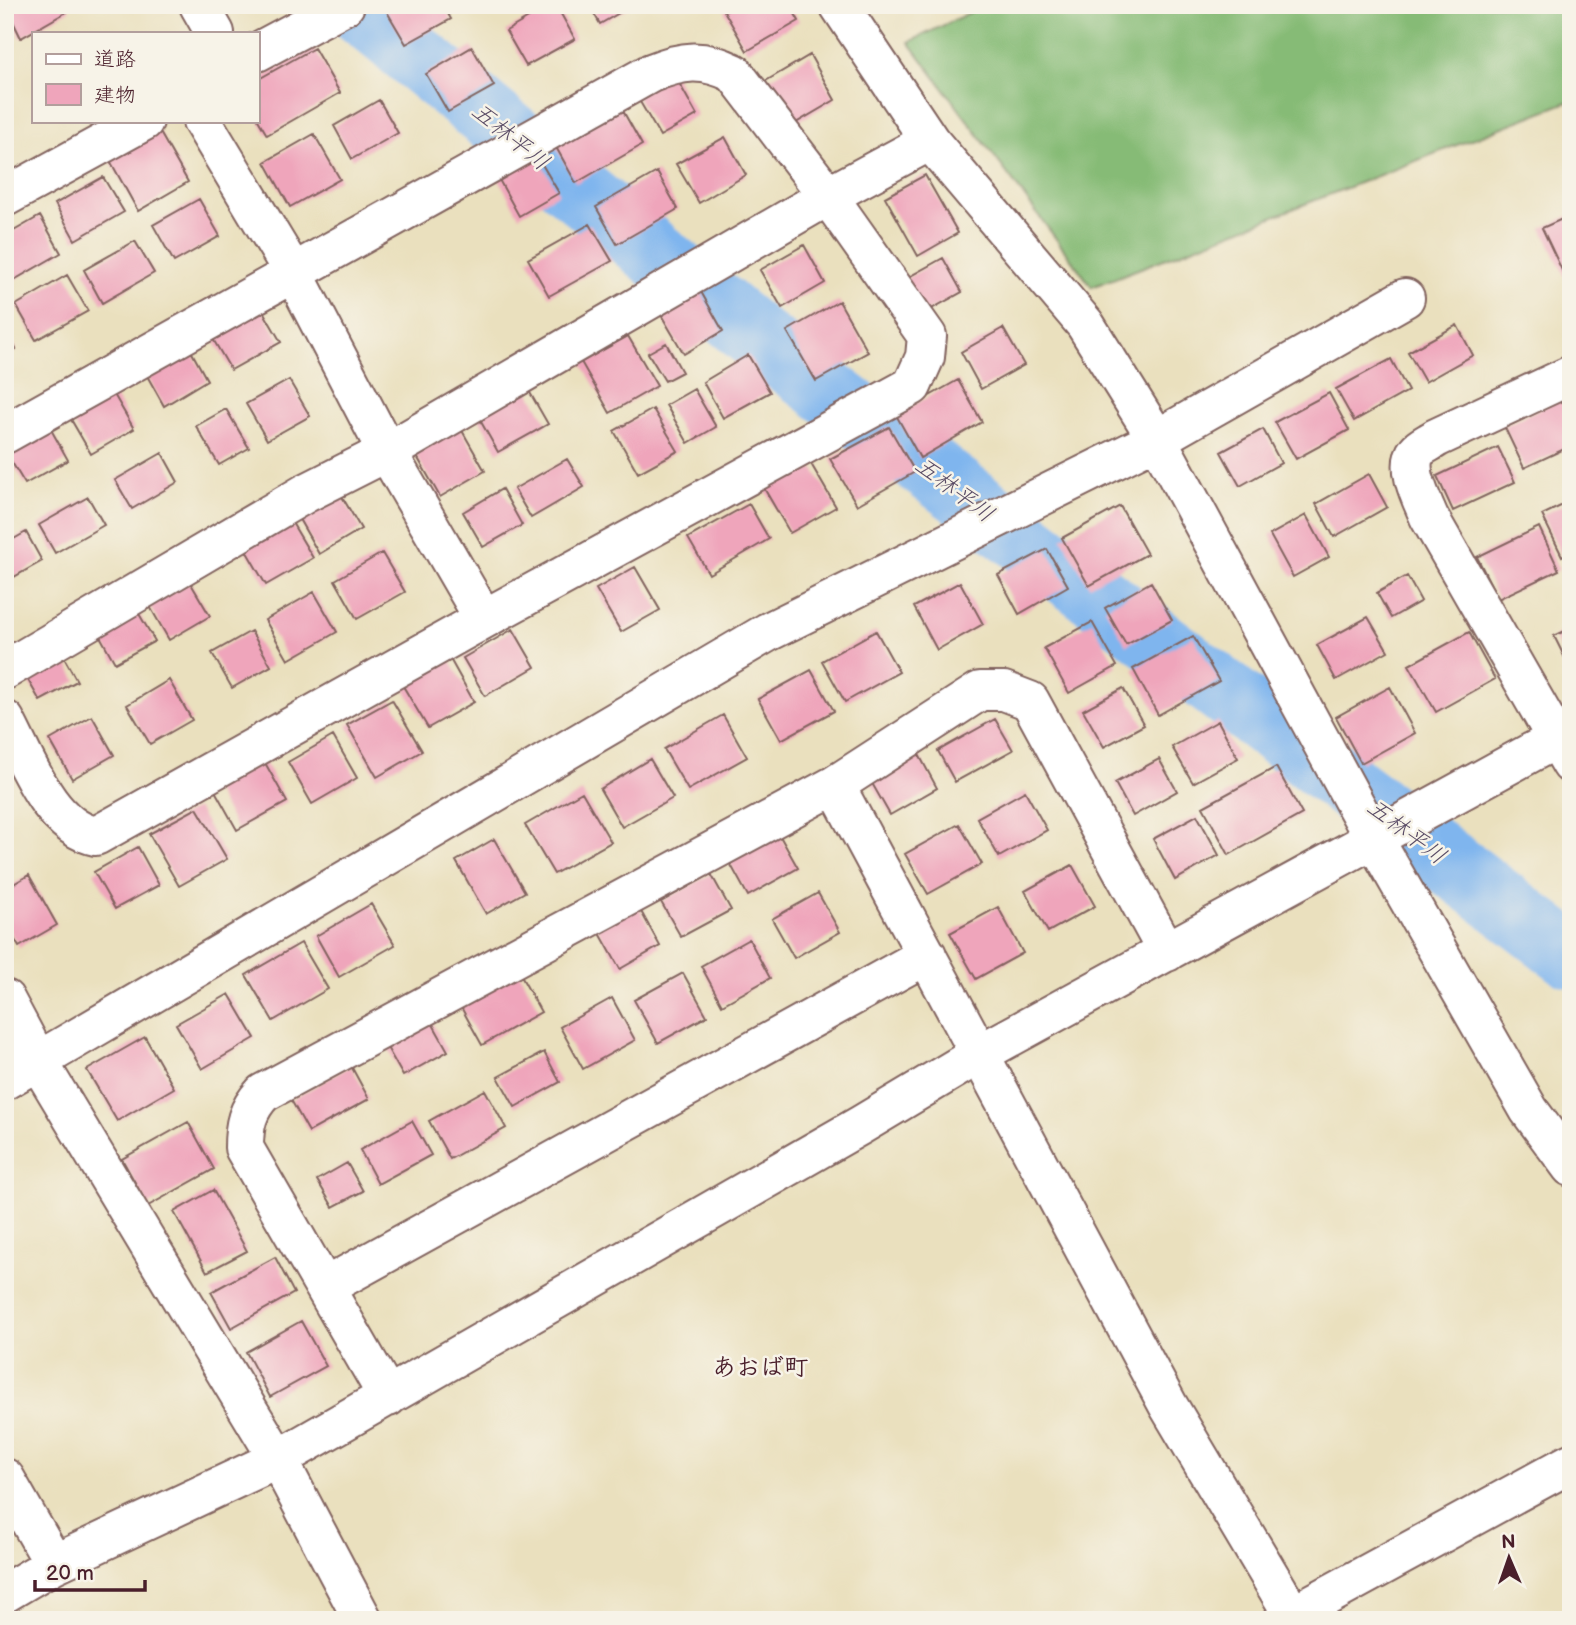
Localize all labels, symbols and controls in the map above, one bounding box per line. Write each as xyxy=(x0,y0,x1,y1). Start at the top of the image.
legend xyxy=(32,32,259,122)
text: 道路 xyxy=(94,47,136,72)
text: 建物 xyxy=(94,83,136,108)
water label: 五林平川 xyxy=(466,97,555,177)
water label: 五林平川 xyxy=(909,451,1000,529)
water label: 五林平川 xyxy=(1361,793,1452,871)
district label: あおば町 xyxy=(712,1353,808,1382)
north arrow xyxy=(1474,1524,1544,1594)
text: N xyxy=(1501,1531,1516,1554)
scale bar xyxy=(35,1548,145,1592)
text: 20 m xyxy=(46,1561,94,1586)

